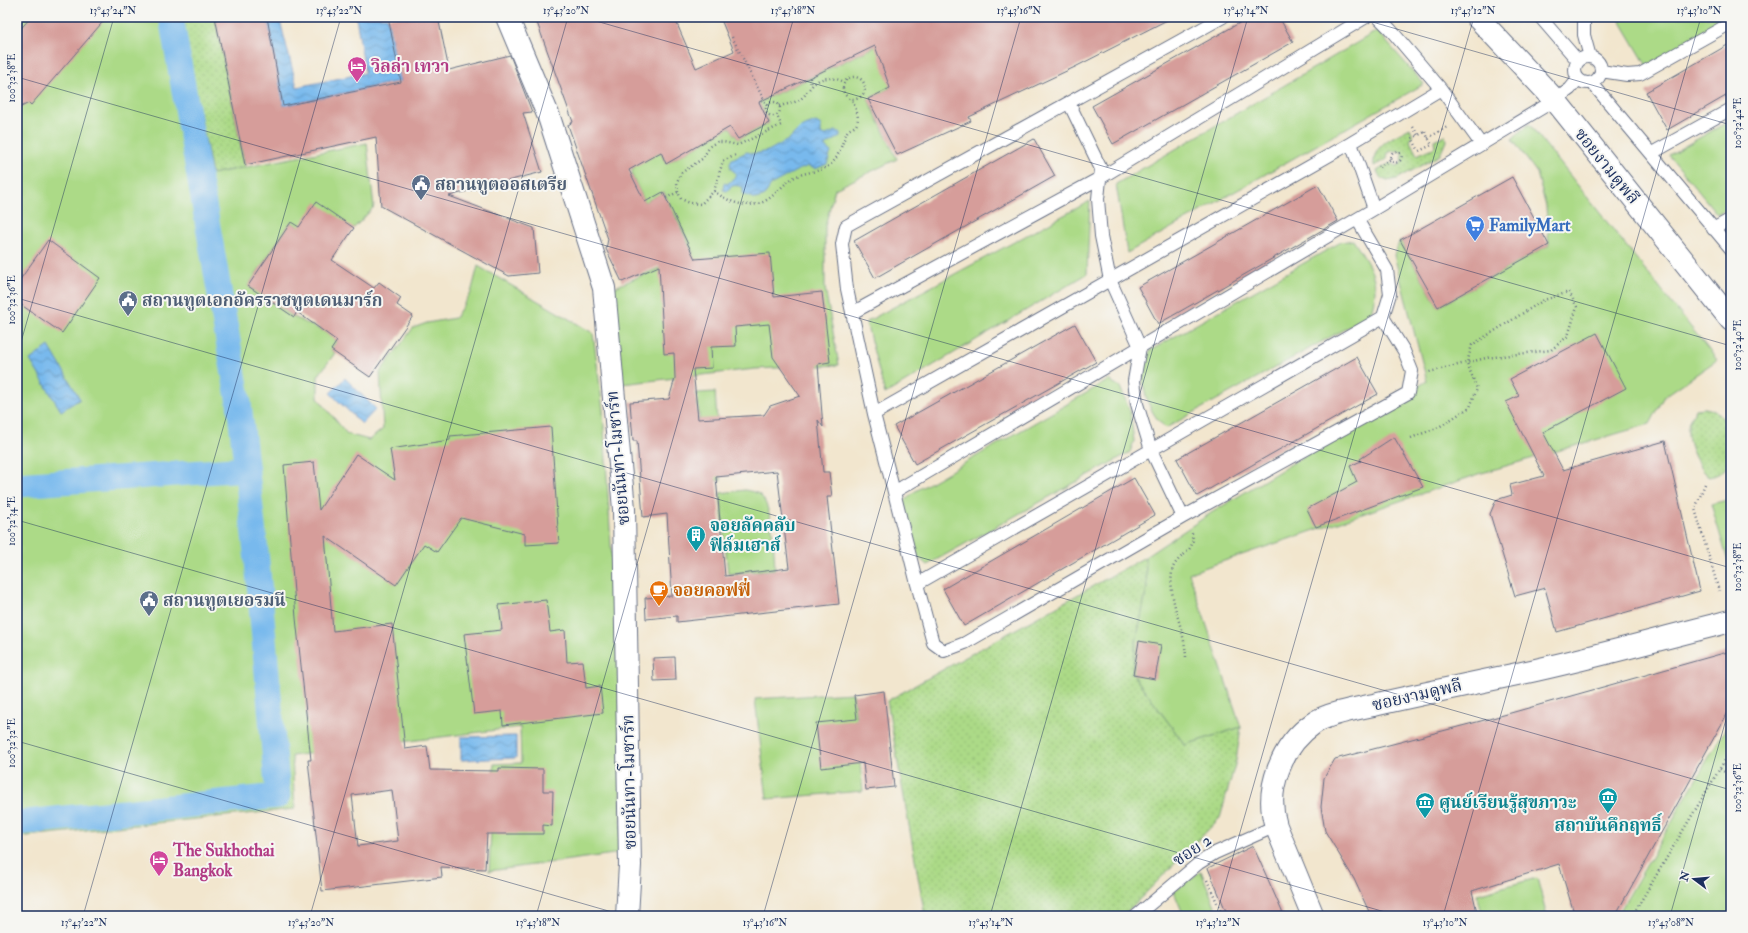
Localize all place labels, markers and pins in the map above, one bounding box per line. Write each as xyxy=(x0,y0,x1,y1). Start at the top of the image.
hotel icon: วิลล่า เทวา xyxy=(346,55,368,83)
place label: วิลล่า เทวา xyxy=(371,56,449,77)
public building icon: สถานทูตออสเตรีย xyxy=(410,173,432,201)
place label: สถานทูตออสเตรีย xyxy=(435,174,567,195)
supermarket icon: FamilyMart xyxy=(1464,214,1486,242)
place label: FamilyMart xyxy=(1489,215,1571,237)
public building icon: สถานทูตเอกอัครราชทูตเดนมาร์ก xyxy=(117,289,139,317)
place label: สถานทูตเอกอัครราชทูตเดนมาร์ก xyxy=(142,290,383,311)
place label: จอยลัคคลับ ฟิล์มเฮาส์ xyxy=(710,515,796,556)
building icon: จอยลัคคลับ ฟิล์มเฮาส์ xyxy=(685,524,707,552)
place label: จอยคอฟฟี่ xyxy=(673,578,751,601)
cafe icon: จอยคอฟฟี่ xyxy=(648,579,670,607)
public building icon: สถานทูตเยอรมนี xyxy=(138,589,160,617)
place label: สถานทูตเยอรมนี xyxy=(163,590,286,611)
museum icon: สถาบันคึกฤทธิ์ xyxy=(1597,786,1619,814)
museum icon: ศูนย์เรียนรู้สุขภาวะ xyxy=(1414,791,1436,819)
place label: ศูนย์เรียนรู้สุขภาวะ xyxy=(1439,792,1577,814)
place label: สถาบันคึกฤทธิ์ xyxy=(1555,813,1662,836)
place label: The Sukhothai Bangkok xyxy=(172,840,275,882)
hotel icon: The Sukhothai Bangkok xyxy=(148,849,170,877)

